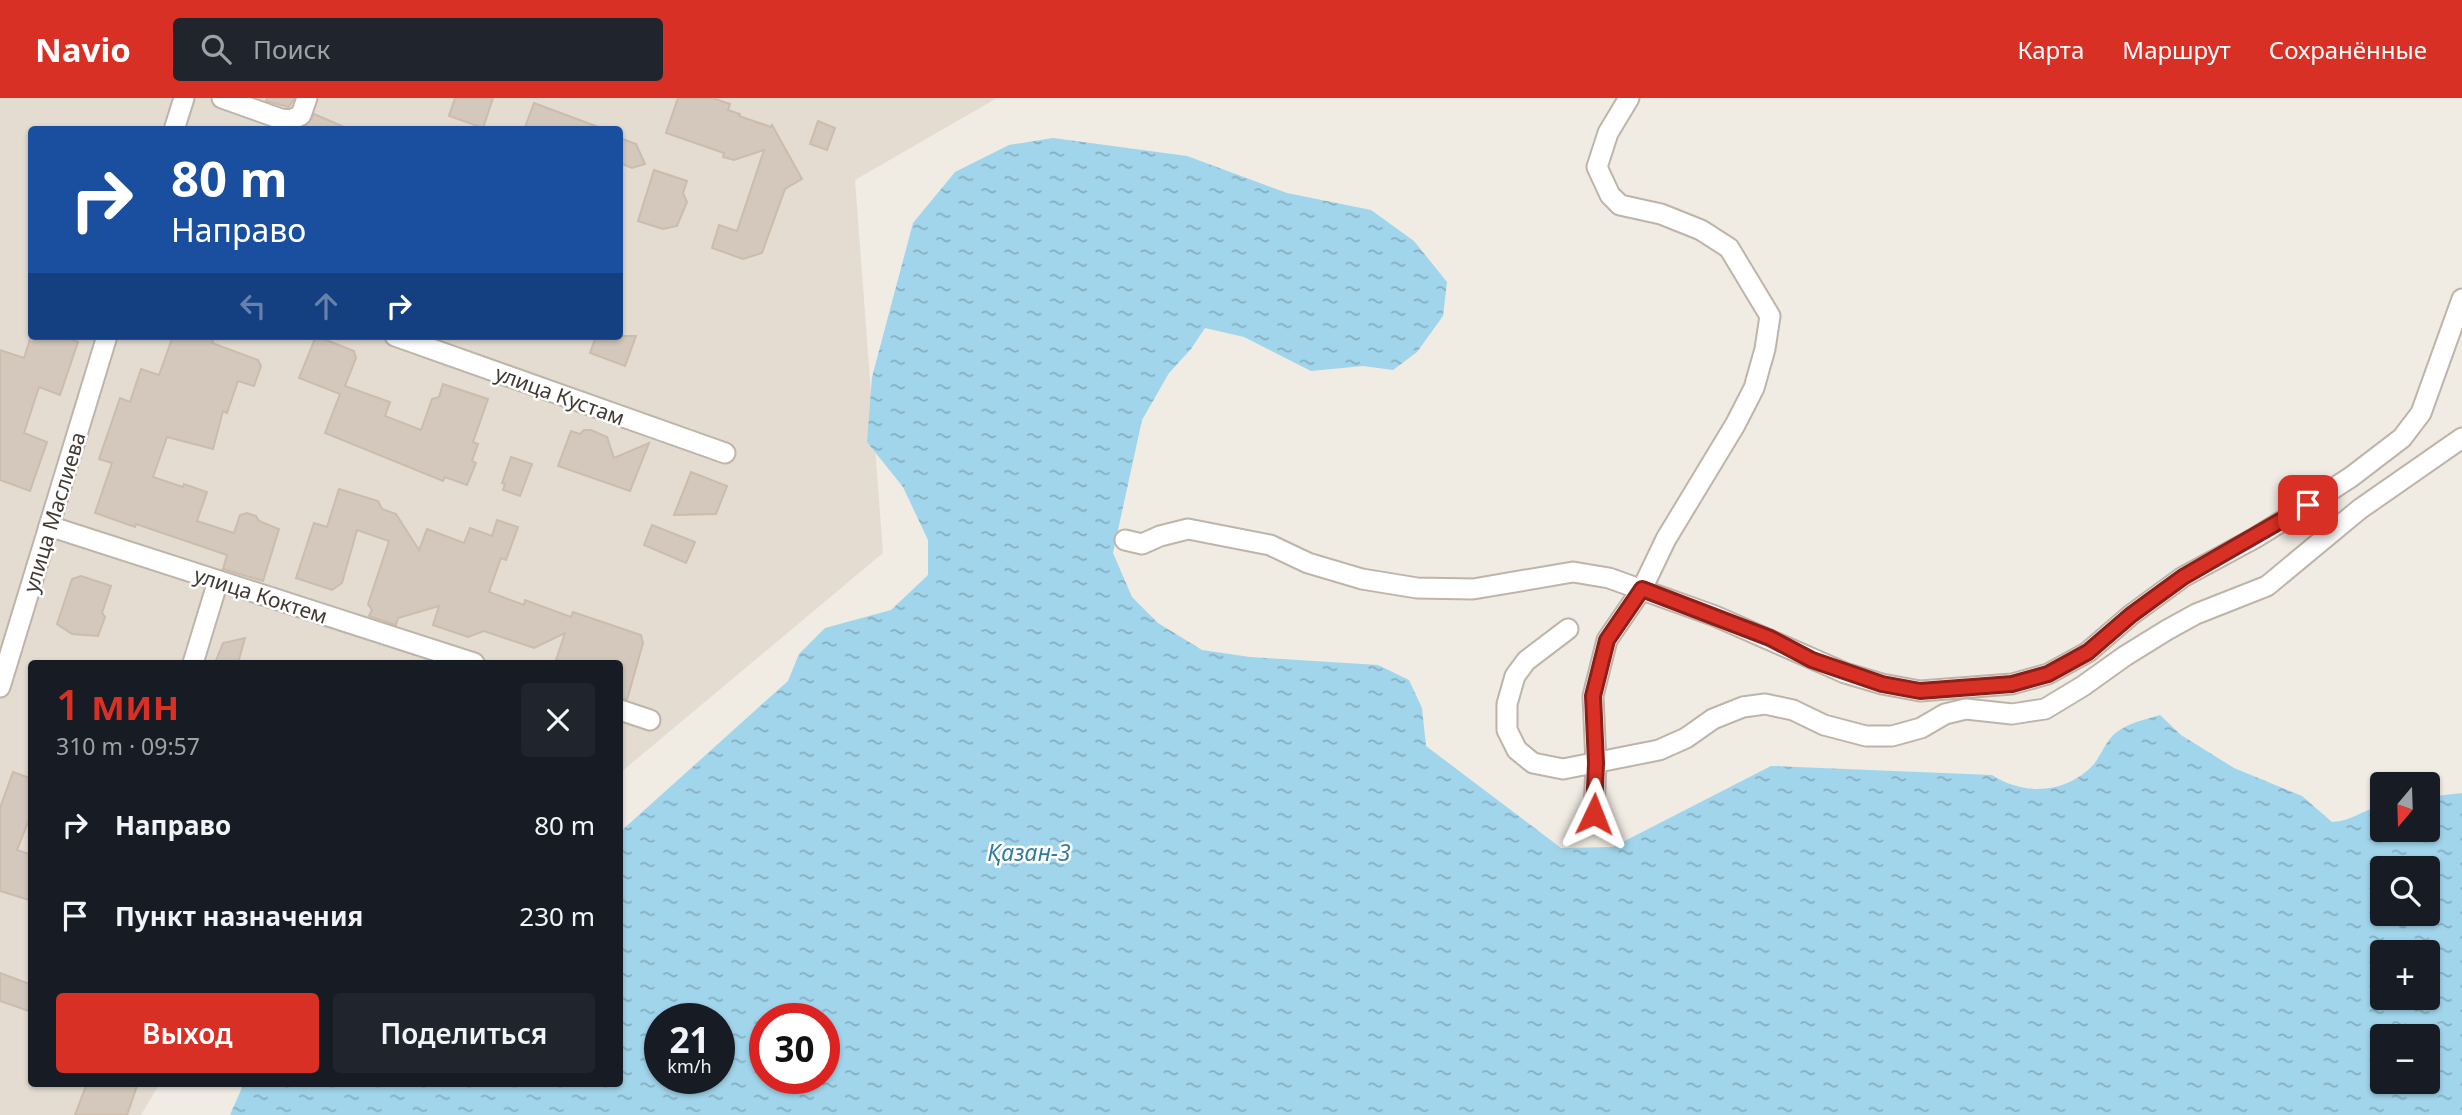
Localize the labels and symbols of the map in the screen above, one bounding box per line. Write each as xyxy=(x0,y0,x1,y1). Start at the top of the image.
street label: улица Кустам xyxy=(491,359,629,431)
street label: улица Маслиева xyxy=(16,428,92,596)
pin xyxy=(2278,475,2338,535)
street label: улица Коктем xyxy=(191,560,331,630)
north arrow xyxy=(2370,772,2440,842)
position arrow xyxy=(1557,777,1631,851)
water label: Қазан-3 xyxy=(987,836,1071,868)
speed limit sign: 30 xyxy=(749,1003,840,1094)

